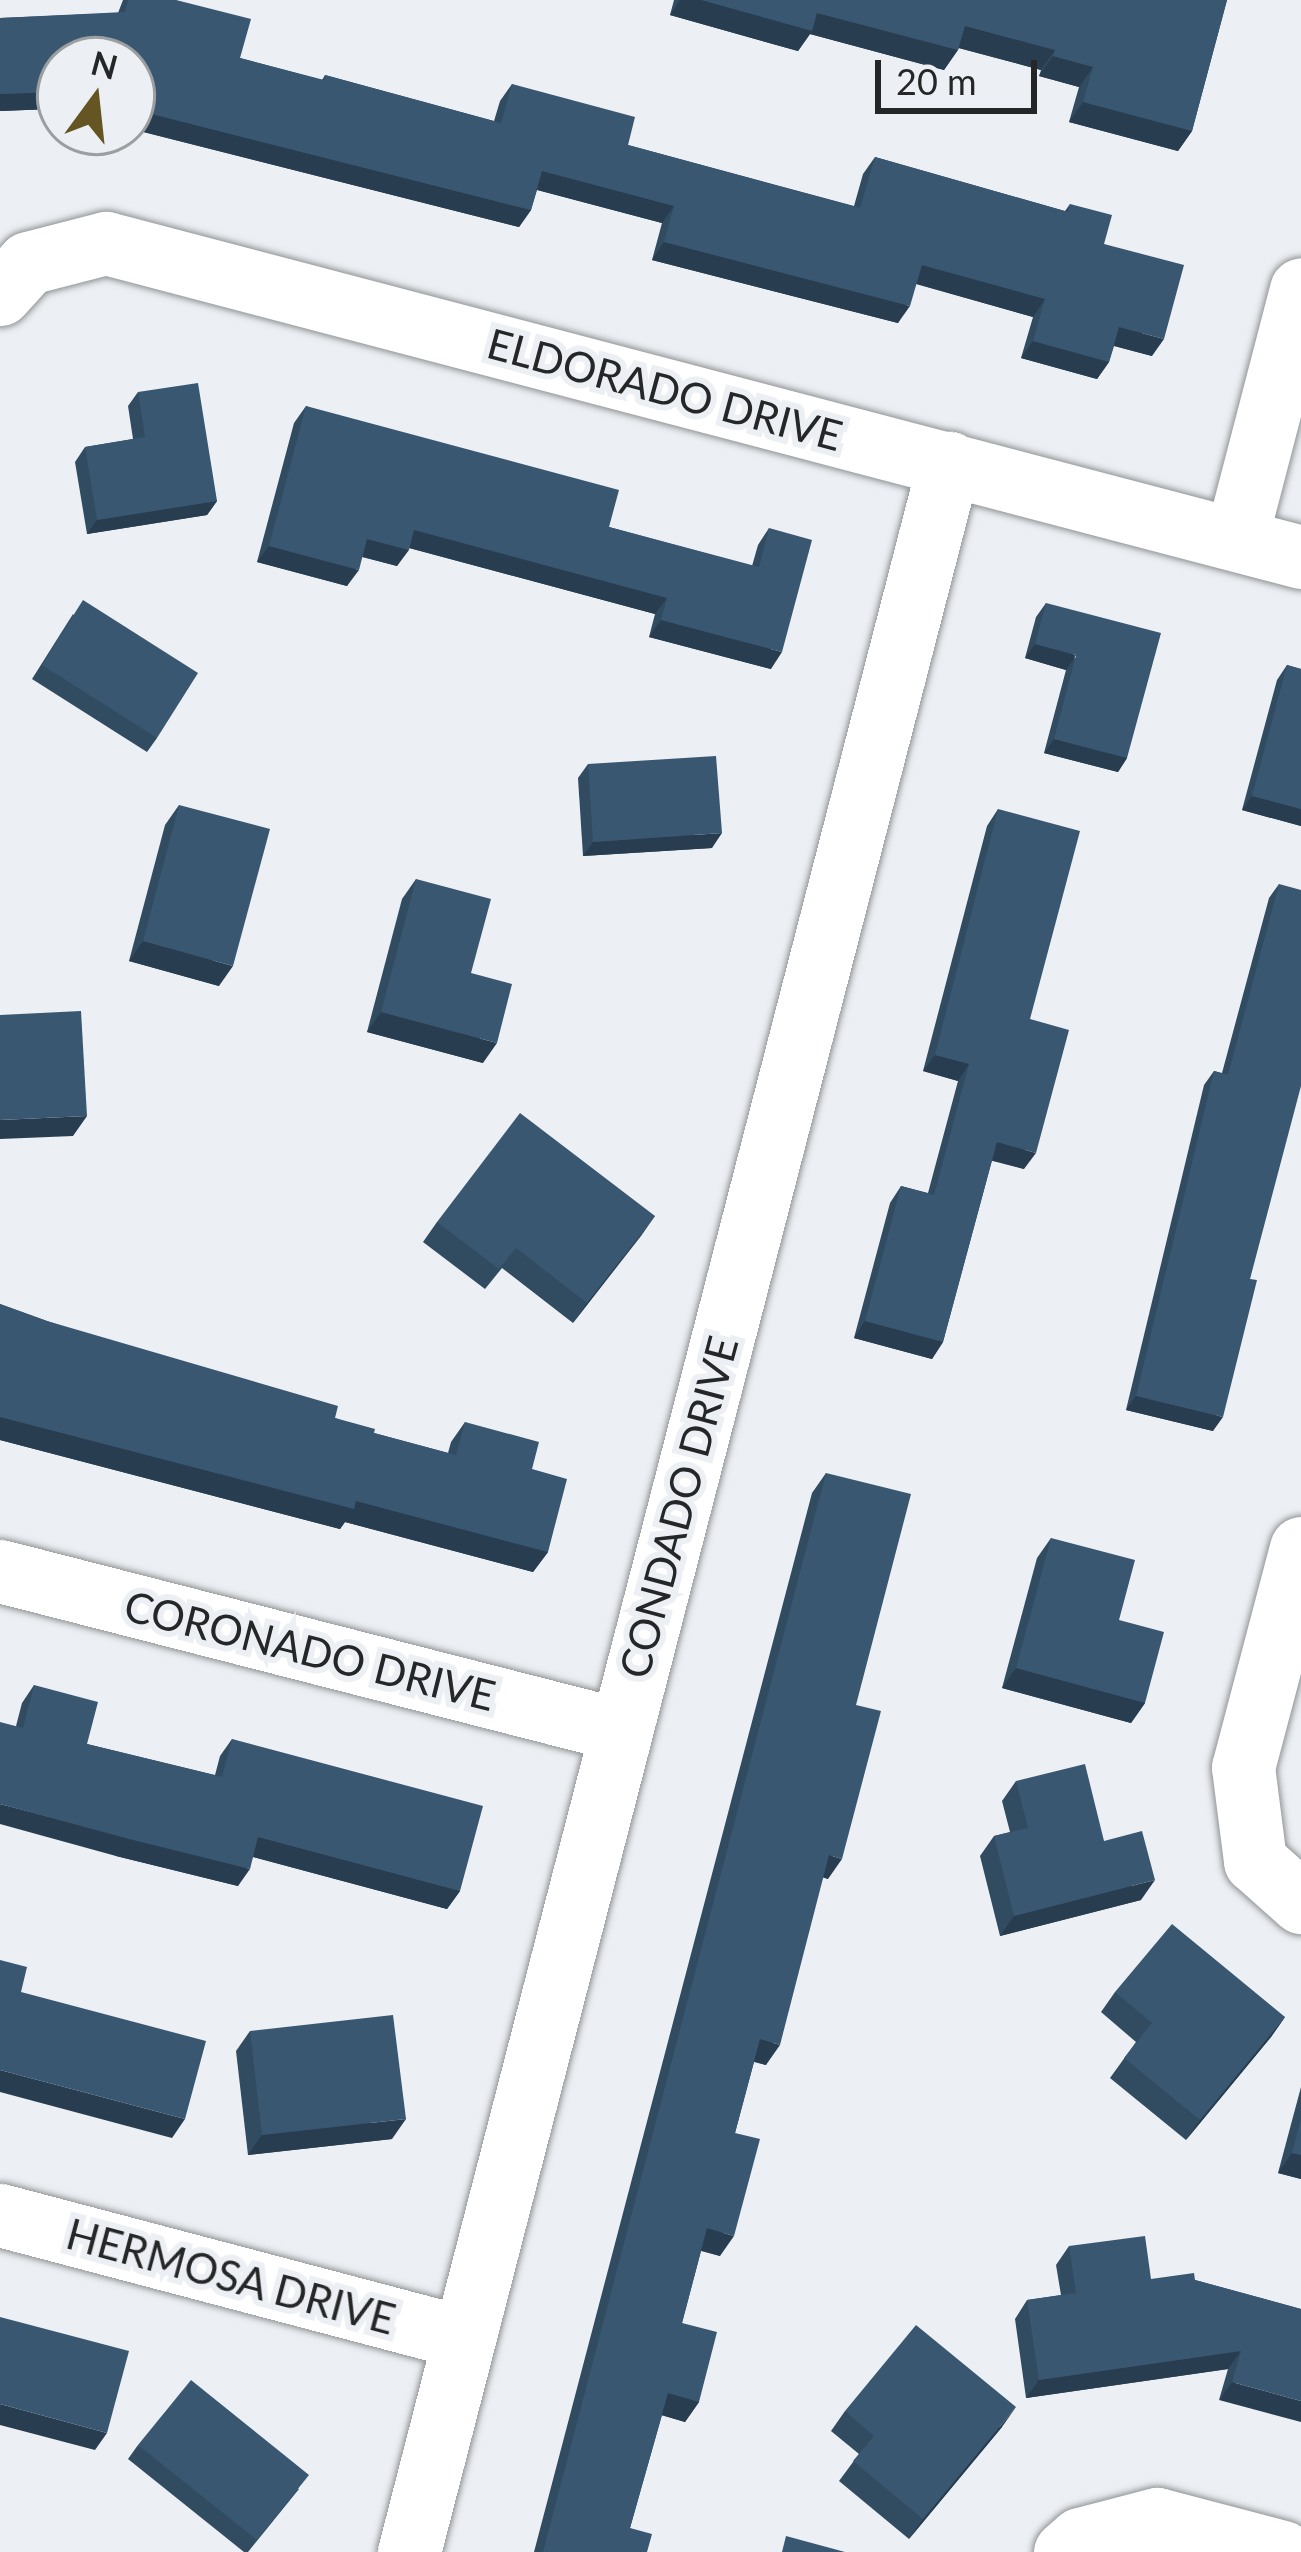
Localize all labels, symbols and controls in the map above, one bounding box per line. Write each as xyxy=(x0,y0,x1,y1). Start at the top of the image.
north arrow xyxy=(36,36,156,156)
scale bar xyxy=(881,36,1043,110)
text: N xyxy=(87,42,122,87)
text: 20 m xyxy=(896,59,977,103)
street label: ELDORADO DRIVE xyxy=(482,317,848,461)
street label: CONDADO DRIVE xyxy=(608,1331,748,1683)
street label: CORONADO DRIVE xyxy=(119,1580,501,1720)
street label: HERMOSA DRIVE xyxy=(61,2208,401,2344)

